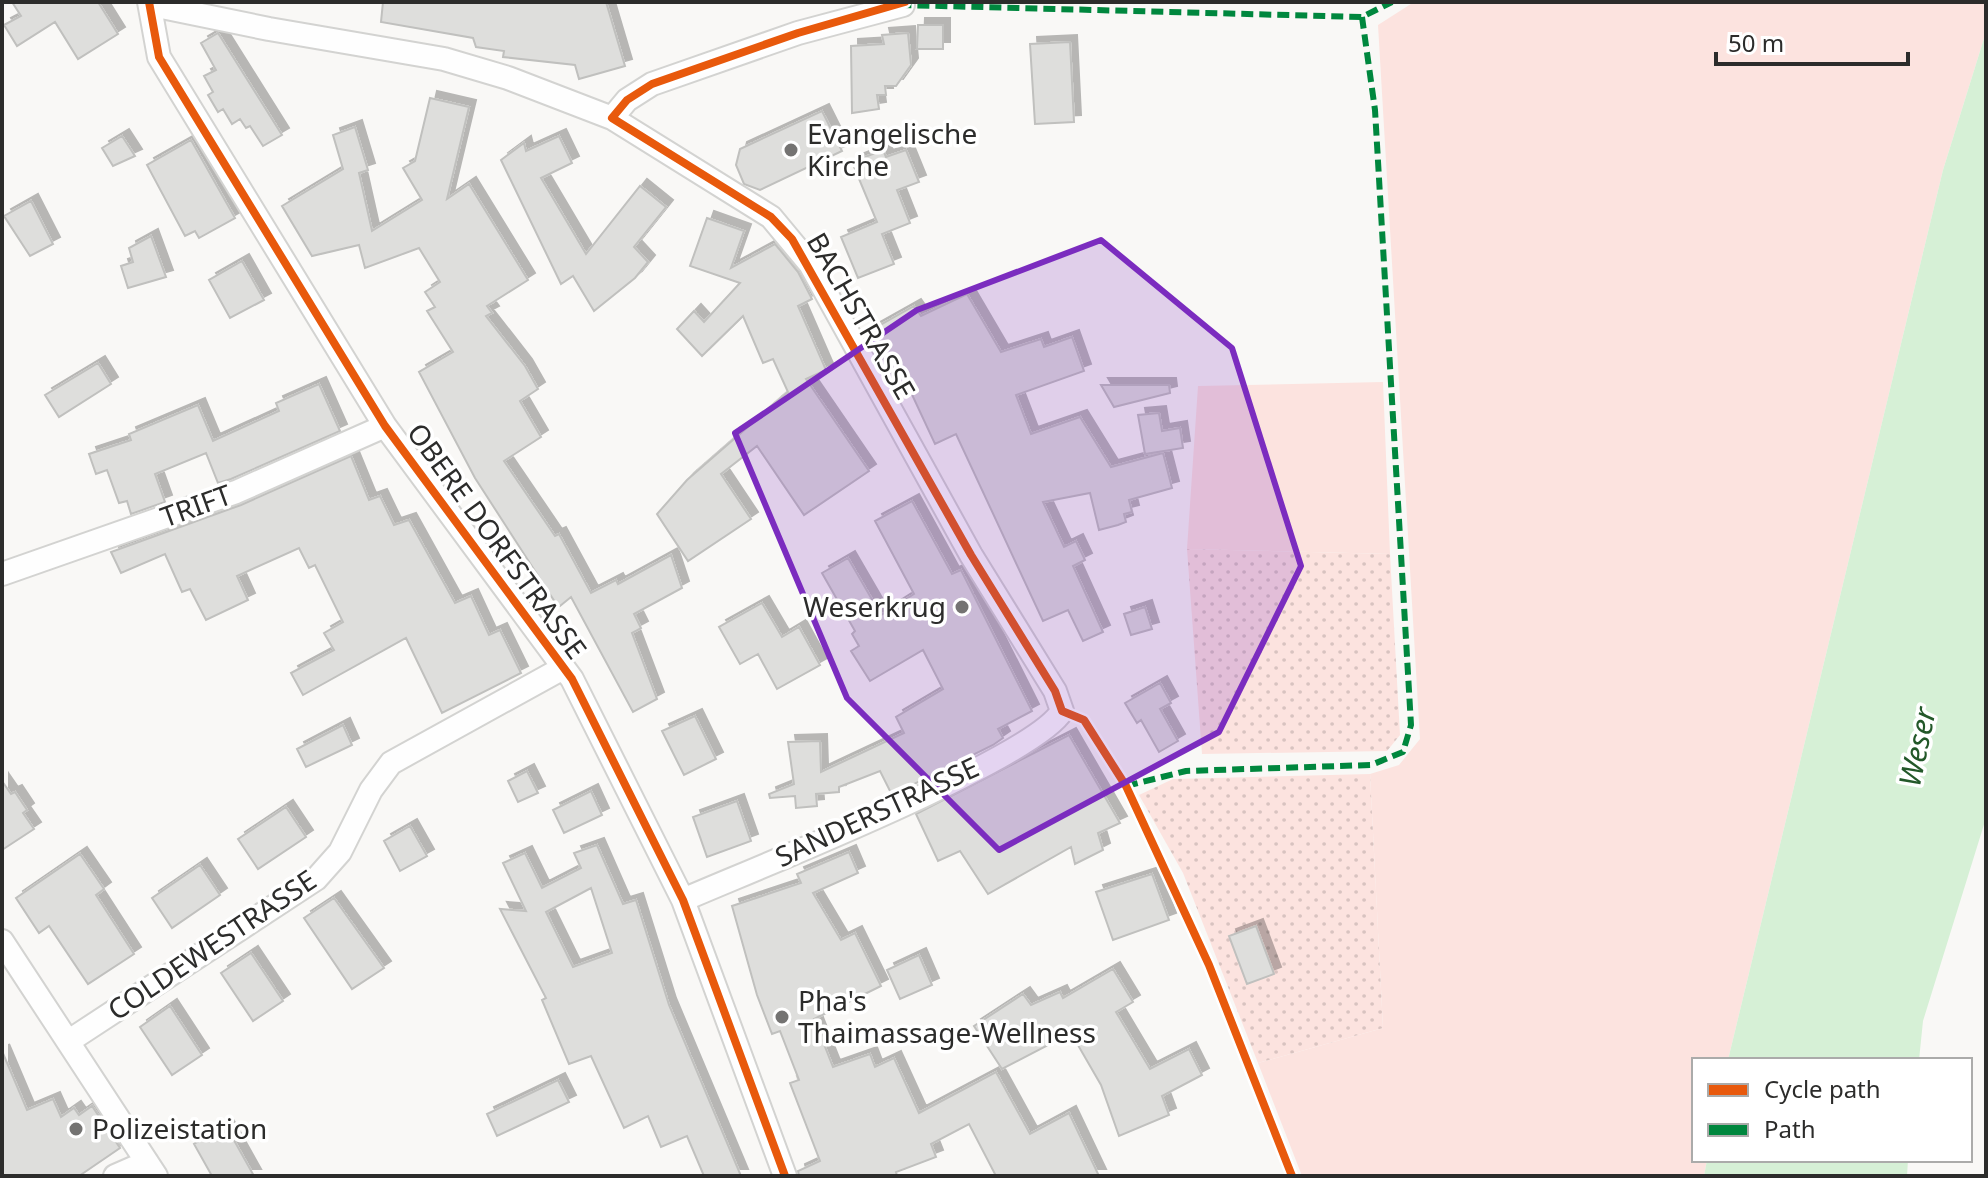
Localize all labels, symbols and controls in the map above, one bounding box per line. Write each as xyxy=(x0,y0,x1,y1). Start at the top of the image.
scale bar xyxy=(1716,16,1908,66)
text: 50 m xyxy=(1728,26,1784,59)
place label: Evangelische Kirche xyxy=(807,114,977,184)
marker: Evangelische Kirche xyxy=(782,141,800,159)
street label: BACHSTRASSE xyxy=(799,225,925,406)
street label: OBERE DORFSTRASSE xyxy=(399,415,596,666)
street label: TRIFT xyxy=(155,475,237,535)
place label: Weserkrug xyxy=(803,587,946,625)
marker: Weserkrug xyxy=(953,598,971,616)
water label: Weser xyxy=(1888,702,1945,790)
street label: SANDERSTRASSE xyxy=(769,747,985,875)
street label: COLDEWESTRASSE xyxy=(100,860,323,1028)
place label: Pha's Thaimassage-Wellness xyxy=(798,981,1096,1051)
marker: Pha's Thaimassage-Wellness xyxy=(773,1008,791,1026)
legend xyxy=(1692,1058,1972,1162)
text: Cycle path xyxy=(1764,1072,1881,1105)
place label: Polizeistation xyxy=(92,1109,267,1147)
text: Path xyxy=(1764,1112,1815,1145)
marker: Polizeistation xyxy=(67,1120,85,1138)

